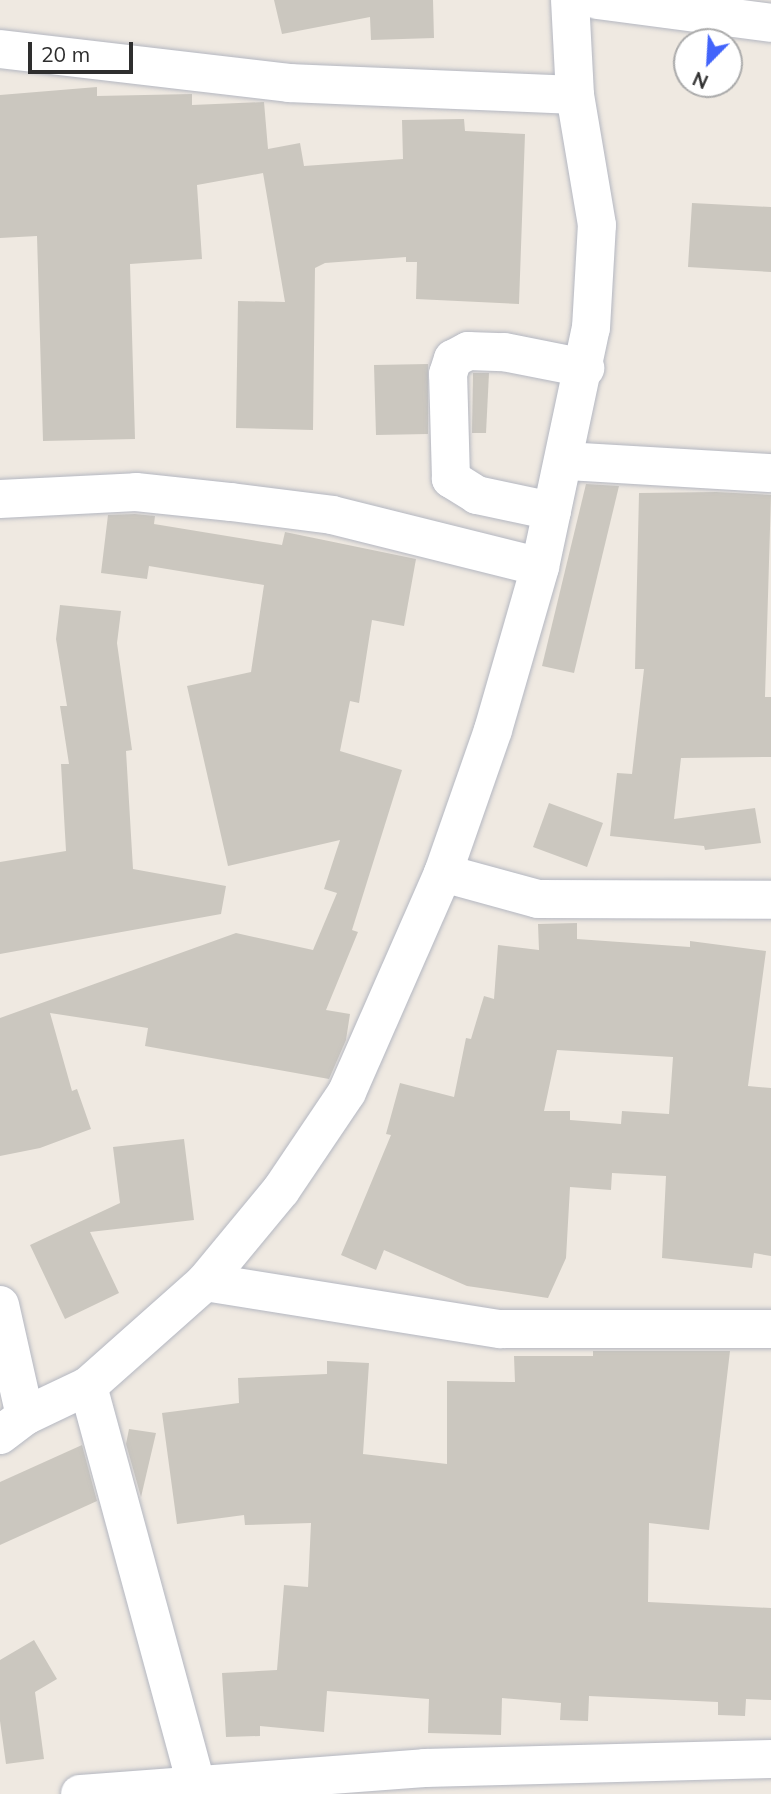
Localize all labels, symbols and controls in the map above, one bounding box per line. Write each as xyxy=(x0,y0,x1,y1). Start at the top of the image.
scale bar xyxy=(32,28,136,72)
north arrow xyxy=(673,28,743,98)
text: 20 m xyxy=(41,41,90,67)
text: N xyxy=(689,66,712,94)

